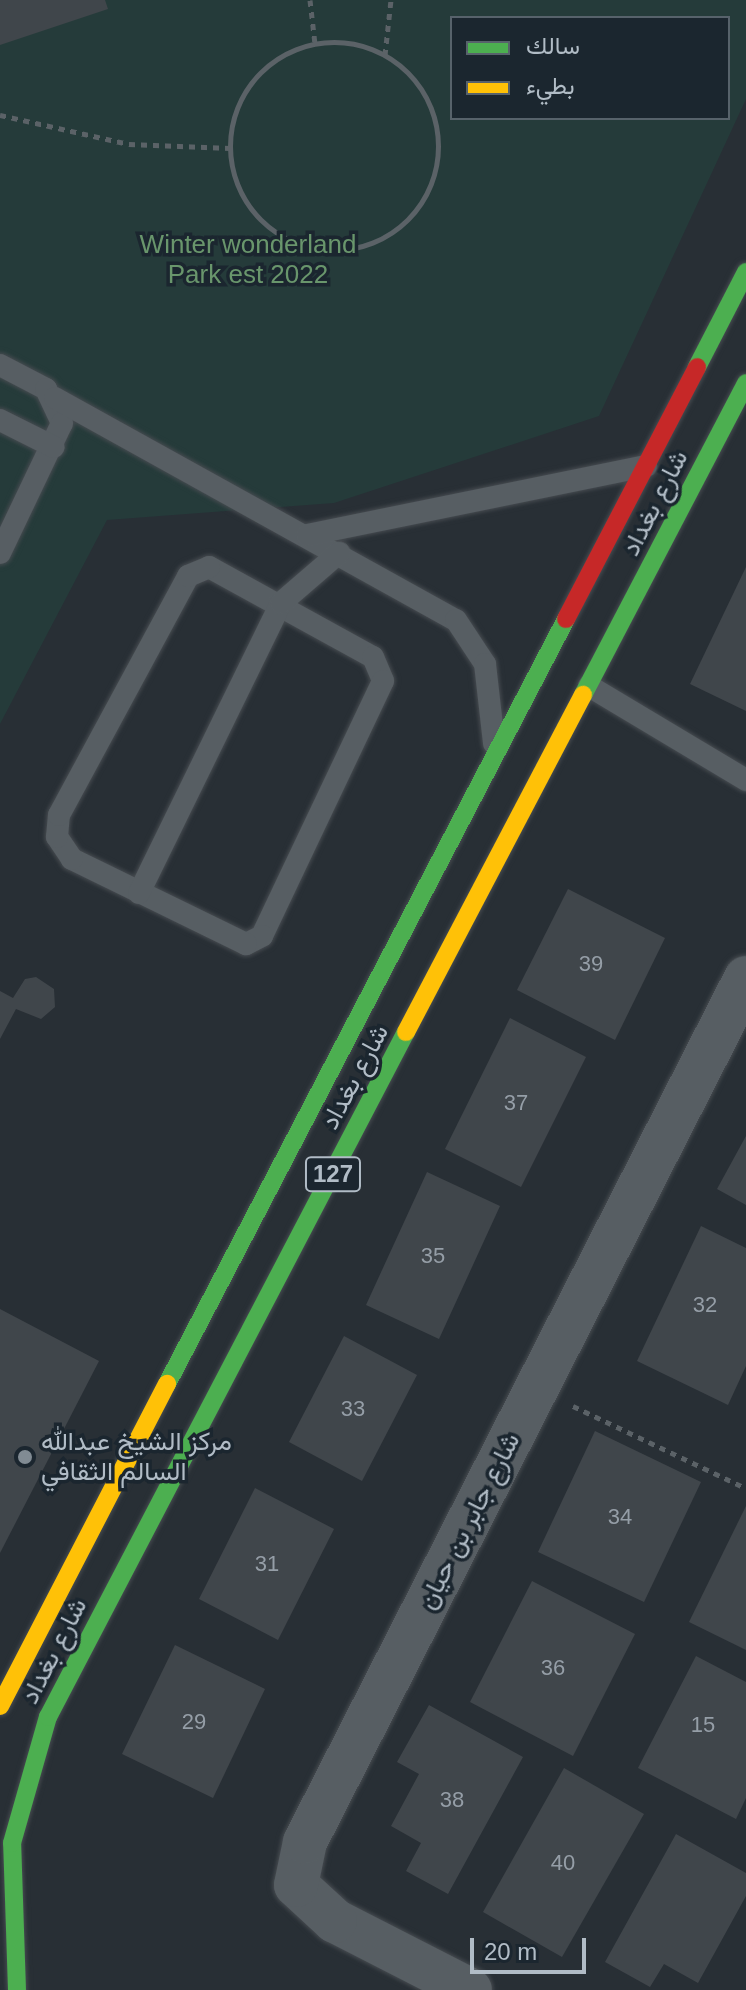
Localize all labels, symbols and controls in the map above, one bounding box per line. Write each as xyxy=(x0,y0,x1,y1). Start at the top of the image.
legend xyxy=(450,16,730,120)
text: سالك xyxy=(526,32,580,59)
text: بطيء xyxy=(526,72,575,99)
park label: Winter wonderland Park est 2022 xyxy=(140,229,356,290)
street label: شارع بغداد xyxy=(615,445,695,561)
house number: 39 xyxy=(579,951,603,977)
street label: شارع بغداد xyxy=(314,1019,396,1135)
house number: 37 xyxy=(504,1090,528,1116)
road number: 127 xyxy=(303,1154,363,1194)
house number: 35 xyxy=(421,1243,445,1269)
house number: 32 xyxy=(693,1292,717,1318)
house number: 33 xyxy=(341,1396,365,1422)
place label: مركز الشيخ عبدالله السالم الثقافي xyxy=(41,1426,232,1488)
street label: شارع جابر بن حيان xyxy=(411,1428,527,1614)
marker: مركز الشيخ عبدالله السالم الثقافي xyxy=(16,1448,34,1466)
house number: 34 xyxy=(608,1504,632,1530)
house number: 31 xyxy=(255,1551,279,1577)
street label: شارع بغداد xyxy=(14,1593,94,1709)
house number: 36 xyxy=(541,1655,565,1681)
house number: 29 xyxy=(182,1709,206,1735)
house number: 15 xyxy=(691,1712,715,1738)
house number: 38 xyxy=(440,1787,464,1813)
house number: 40 xyxy=(551,1850,575,1876)
scale bar xyxy=(474,1922,590,1972)
text: 20 m xyxy=(484,1938,537,1965)

